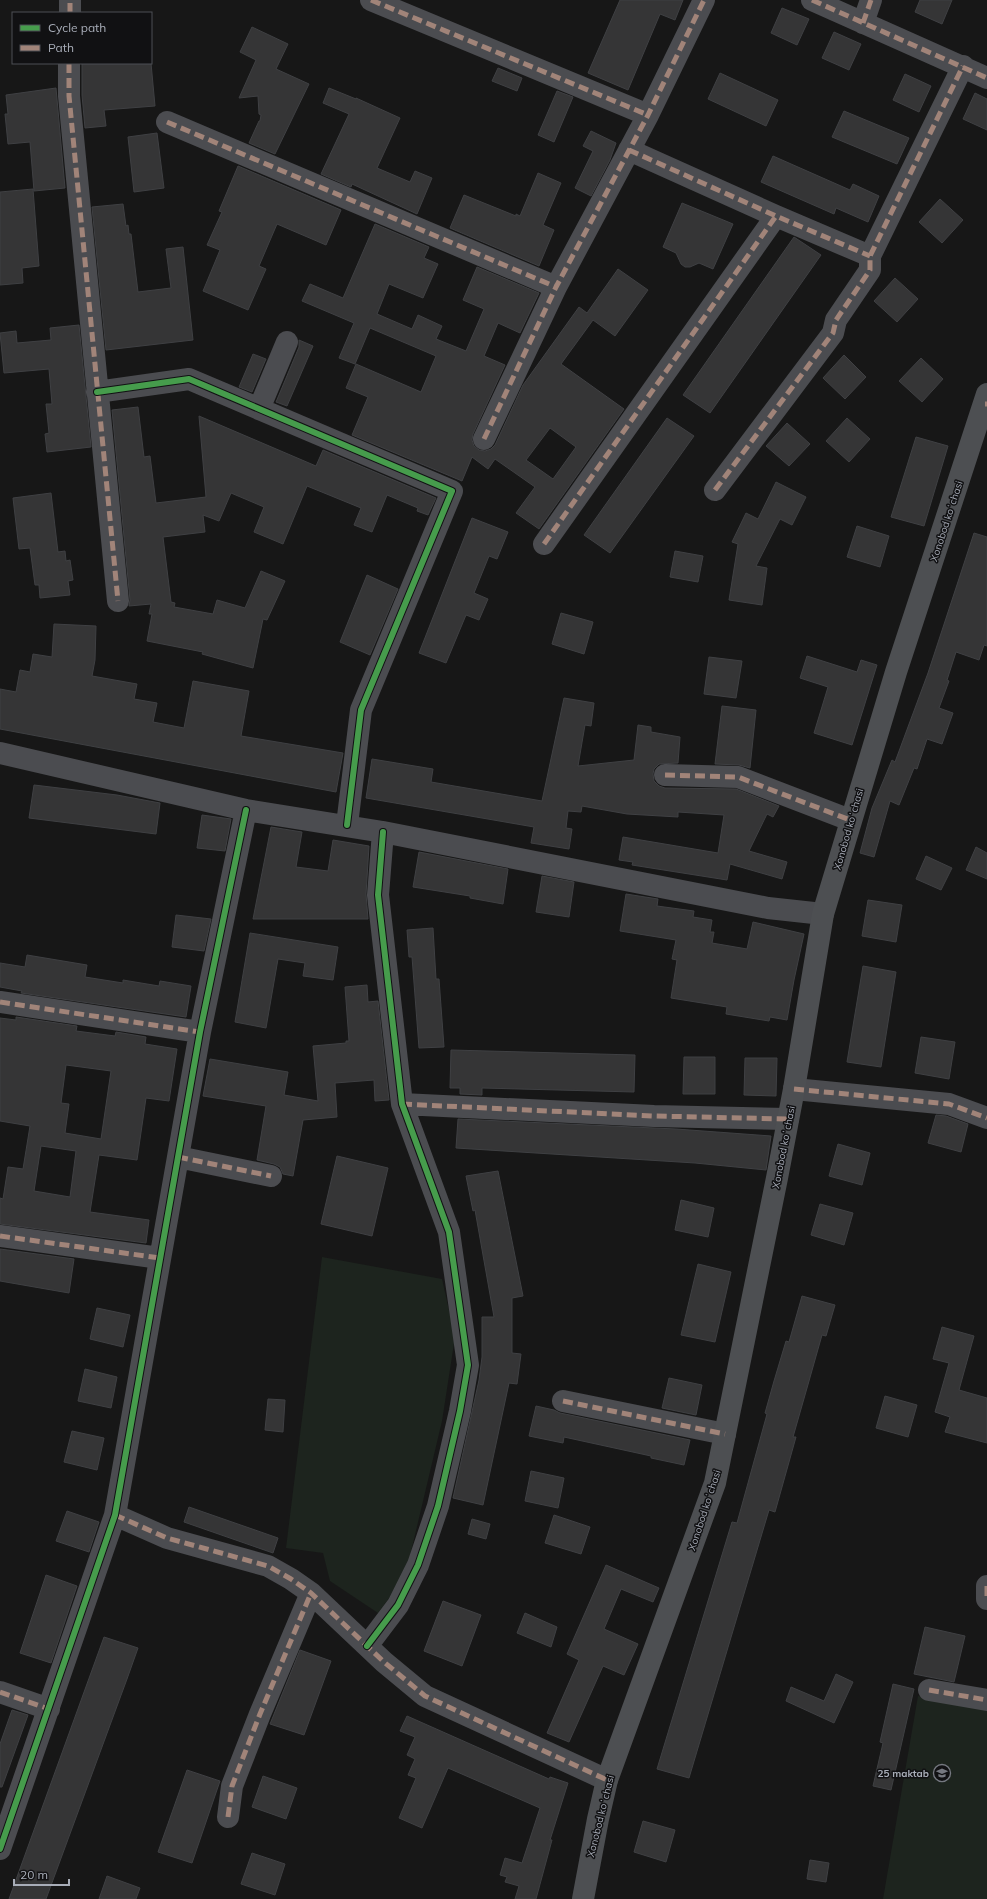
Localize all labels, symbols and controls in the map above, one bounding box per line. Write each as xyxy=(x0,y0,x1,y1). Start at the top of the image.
legend xyxy=(12,12,152,64)
text: Cycle path xyxy=(48,20,106,35)
text: Path xyxy=(48,40,74,55)
street label: Xonobod koʻchasi xyxy=(927,479,966,563)
street label: Xonobod koʻchasi xyxy=(831,787,866,871)
street label: Xonobod koʻchasi xyxy=(769,1105,798,1190)
street label: Xonobod koʻchasi xyxy=(685,1468,724,1552)
school or university icon: 25 maktab xyxy=(932,1763,952,1783)
place label: 25 maktab xyxy=(878,1767,929,1780)
street label: Xonobod koʻchasi xyxy=(584,1774,617,1858)
scale bar xyxy=(14,1861,69,1887)
text: 20 m xyxy=(20,1867,48,1882)

